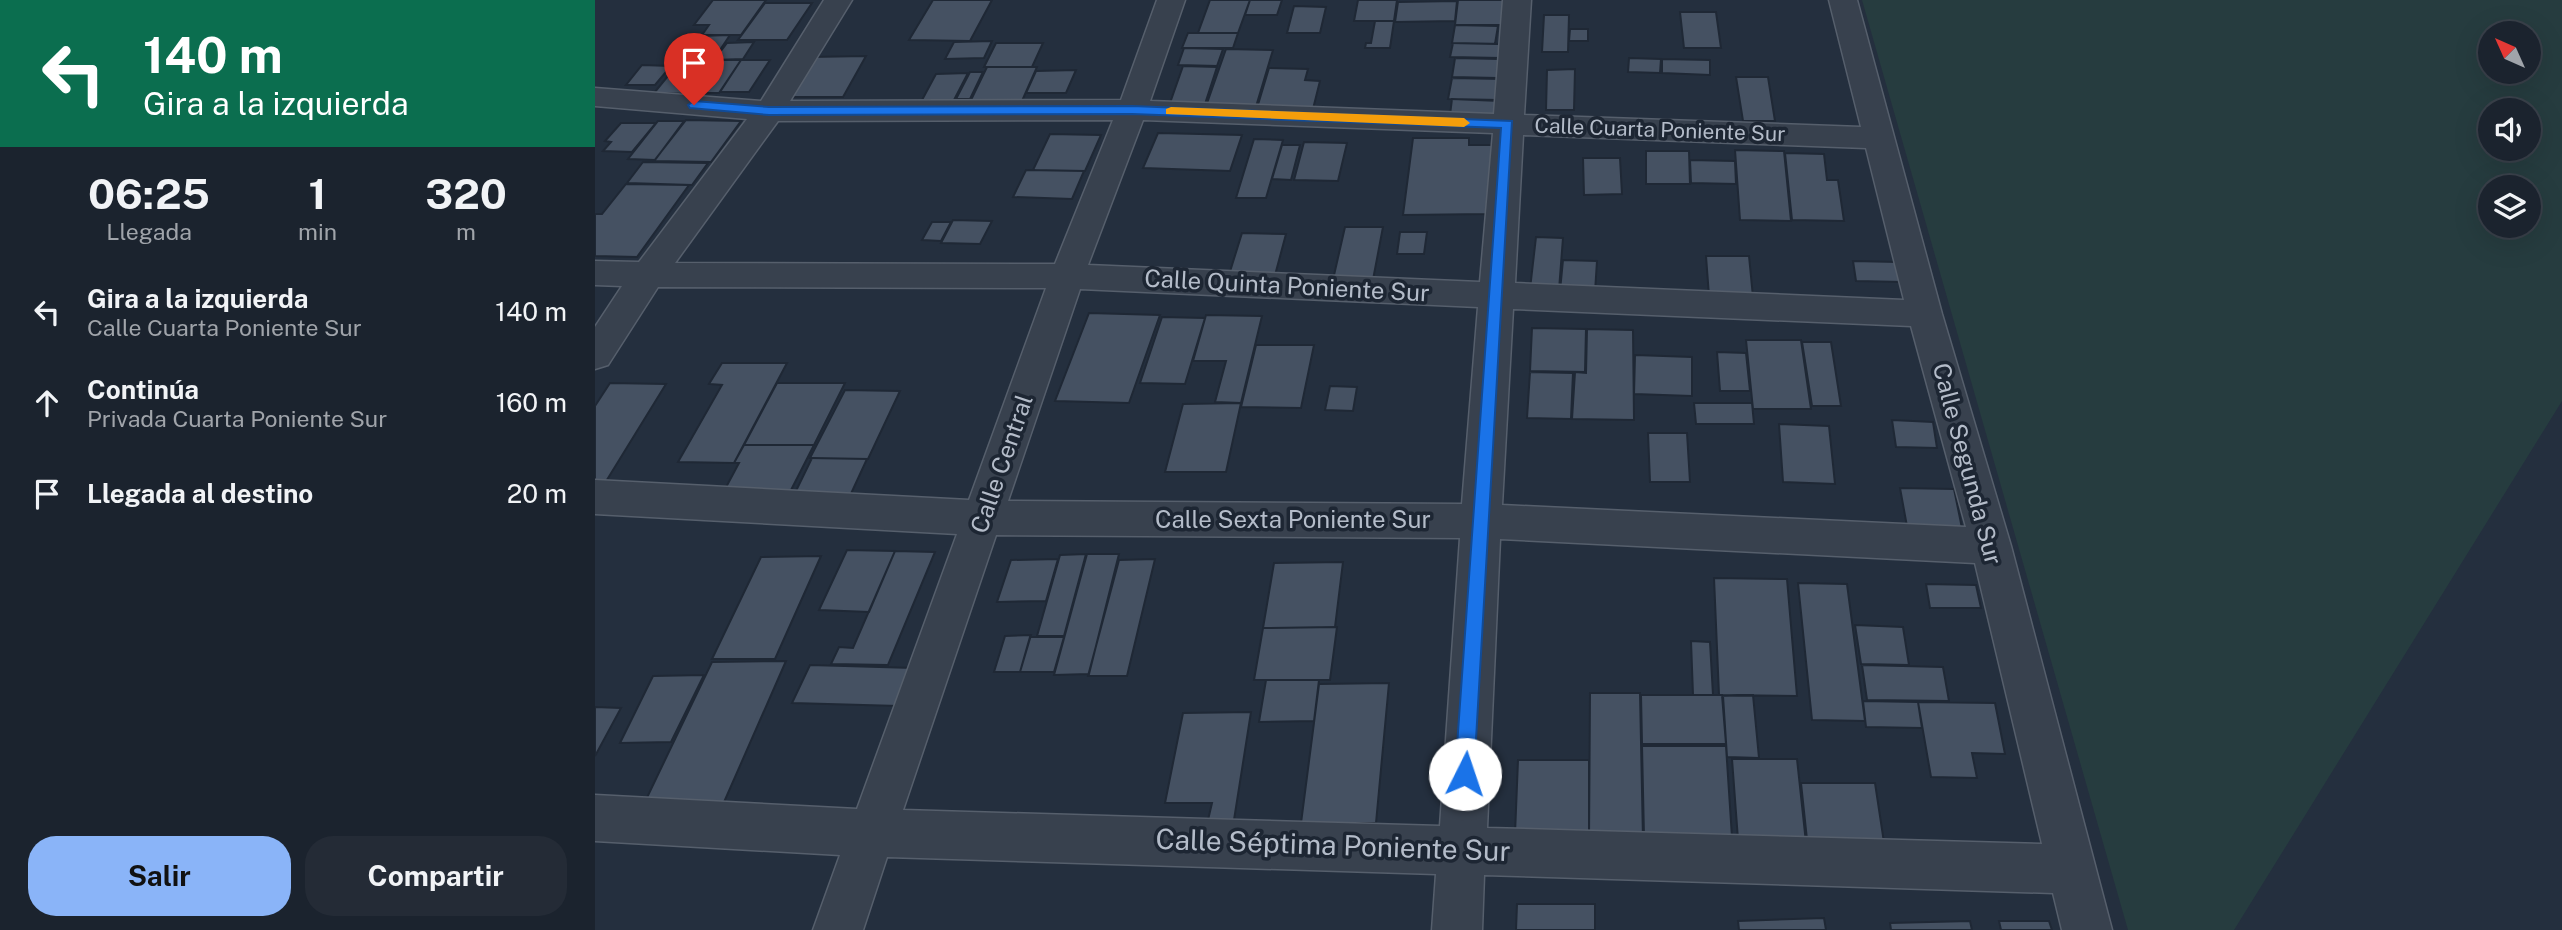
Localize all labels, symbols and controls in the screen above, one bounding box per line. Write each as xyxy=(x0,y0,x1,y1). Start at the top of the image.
north arrow xyxy=(2478,21,2541,84)
map controls xyxy=(2478,21,2541,238)
text: 140 m xyxy=(143,26,283,84)
icon: left xyxy=(28,28,119,119)
pin xyxy=(664,33,724,105)
icon: arrive xyxy=(675,44,713,82)
text: Gira a la izquierda xyxy=(143,85,409,122)
button: sound xyxy=(2478,98,2541,161)
street label: Calle Cuarta Poniente Sur xyxy=(1534,113,1786,146)
text: 06:25 xyxy=(88,169,210,218)
text: 1 xyxy=(309,169,327,218)
text: 320 xyxy=(425,169,507,218)
button: layers xyxy=(2478,175,2541,238)
text: Llegada xyxy=(106,218,192,245)
text: min xyxy=(298,218,337,245)
text: m xyxy=(456,218,476,245)
street label: Calle Quinta Poniente Sur xyxy=(1144,264,1430,306)
text: Gira a la izquierda xyxy=(87,283,309,314)
icon: left xyxy=(28,293,66,331)
text: 140 m xyxy=(495,296,567,327)
text: Calle Cuarta Poniente Sur xyxy=(87,314,362,341)
street label: Calle Segunda Sur xyxy=(1928,360,2008,568)
text: Continúa xyxy=(87,374,199,405)
icon: ahead xyxy=(28,384,66,422)
text: 160 m xyxy=(496,387,567,418)
street label: Calle Central xyxy=(964,391,1038,537)
text: Privada Cuarta Poniente Sur xyxy=(87,405,387,432)
icon: arrive xyxy=(28,475,66,513)
text: Llegada al destino xyxy=(87,478,313,509)
text: 20 m xyxy=(507,478,567,509)
street label: Calle Sexta Poniente Sur xyxy=(1155,505,1431,533)
position arrow xyxy=(1428,737,1502,811)
street label: Calle Séptima Poniente Sur xyxy=(1155,822,1511,867)
button: Salir xyxy=(28,836,291,916)
button: Compartir xyxy=(305,836,567,916)

